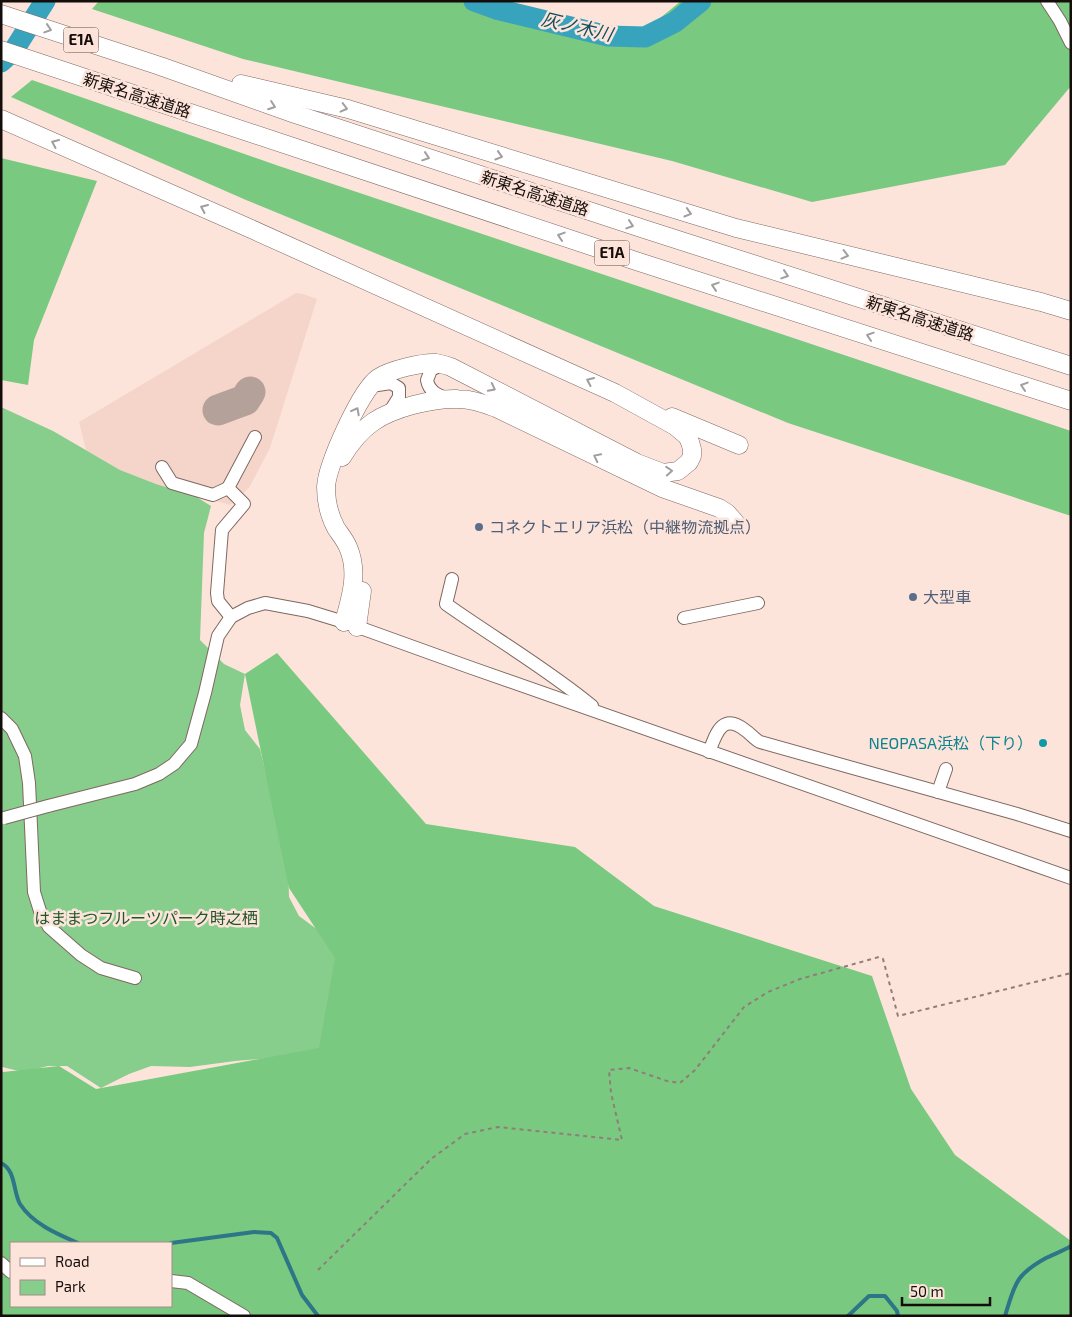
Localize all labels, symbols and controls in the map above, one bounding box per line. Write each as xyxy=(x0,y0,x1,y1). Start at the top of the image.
water label: 灰ノ木川 xyxy=(540,7,617,45)
one-way arrow xyxy=(43,24,51,34)
road number: E1A xyxy=(64,28,98,52)
street label: 新東名高速道路 xyxy=(81,68,193,121)
one-way arrow xyxy=(267,100,276,110)
one-way arrow xyxy=(339,102,348,113)
one-way arrow xyxy=(51,138,60,149)
one-way arrow xyxy=(495,150,503,160)
one-way arrow xyxy=(421,152,430,162)
street label: 新東名高速道路 xyxy=(479,166,591,219)
one-way arrow xyxy=(200,204,209,215)
one-way arrow xyxy=(683,208,692,218)
one-way arrow xyxy=(625,219,634,229)
one-way arrow xyxy=(557,232,565,242)
road number: E1A xyxy=(594,240,630,266)
one-way arrow xyxy=(841,249,850,260)
one-way arrow xyxy=(780,269,788,279)
one-way arrow xyxy=(711,282,720,292)
street label: 新東名高速道路 xyxy=(864,291,976,344)
one-way arrow xyxy=(866,332,874,342)
one-way arrow xyxy=(586,377,595,388)
one-way arrow xyxy=(487,382,496,392)
one-way arrow xyxy=(1021,382,1029,392)
one-way arrow xyxy=(349,408,359,417)
one-way arrow xyxy=(594,453,603,463)
one-way arrow xyxy=(666,466,674,477)
place label: コネクトエリア浜松（中継物流拠点） xyxy=(489,517,761,536)
marker: コネクトエリア浜松（中継物流拠点） xyxy=(473,521,485,533)
place label: 大型車 xyxy=(923,587,971,606)
marker: 大型車 xyxy=(907,591,919,603)
place label: NEOPASA浜松（下り） xyxy=(868,733,1033,752)
marker: NEOPASA浜松（下り） xyxy=(1037,737,1049,749)
park label: はままつフルーツパーク時之栖 xyxy=(34,908,258,927)
legend xyxy=(10,1242,172,1307)
text: Road xyxy=(55,1252,90,1270)
scale bar xyxy=(902,1274,990,1306)
text: Park xyxy=(55,1277,86,1295)
text: 50 m xyxy=(910,1282,944,1300)

